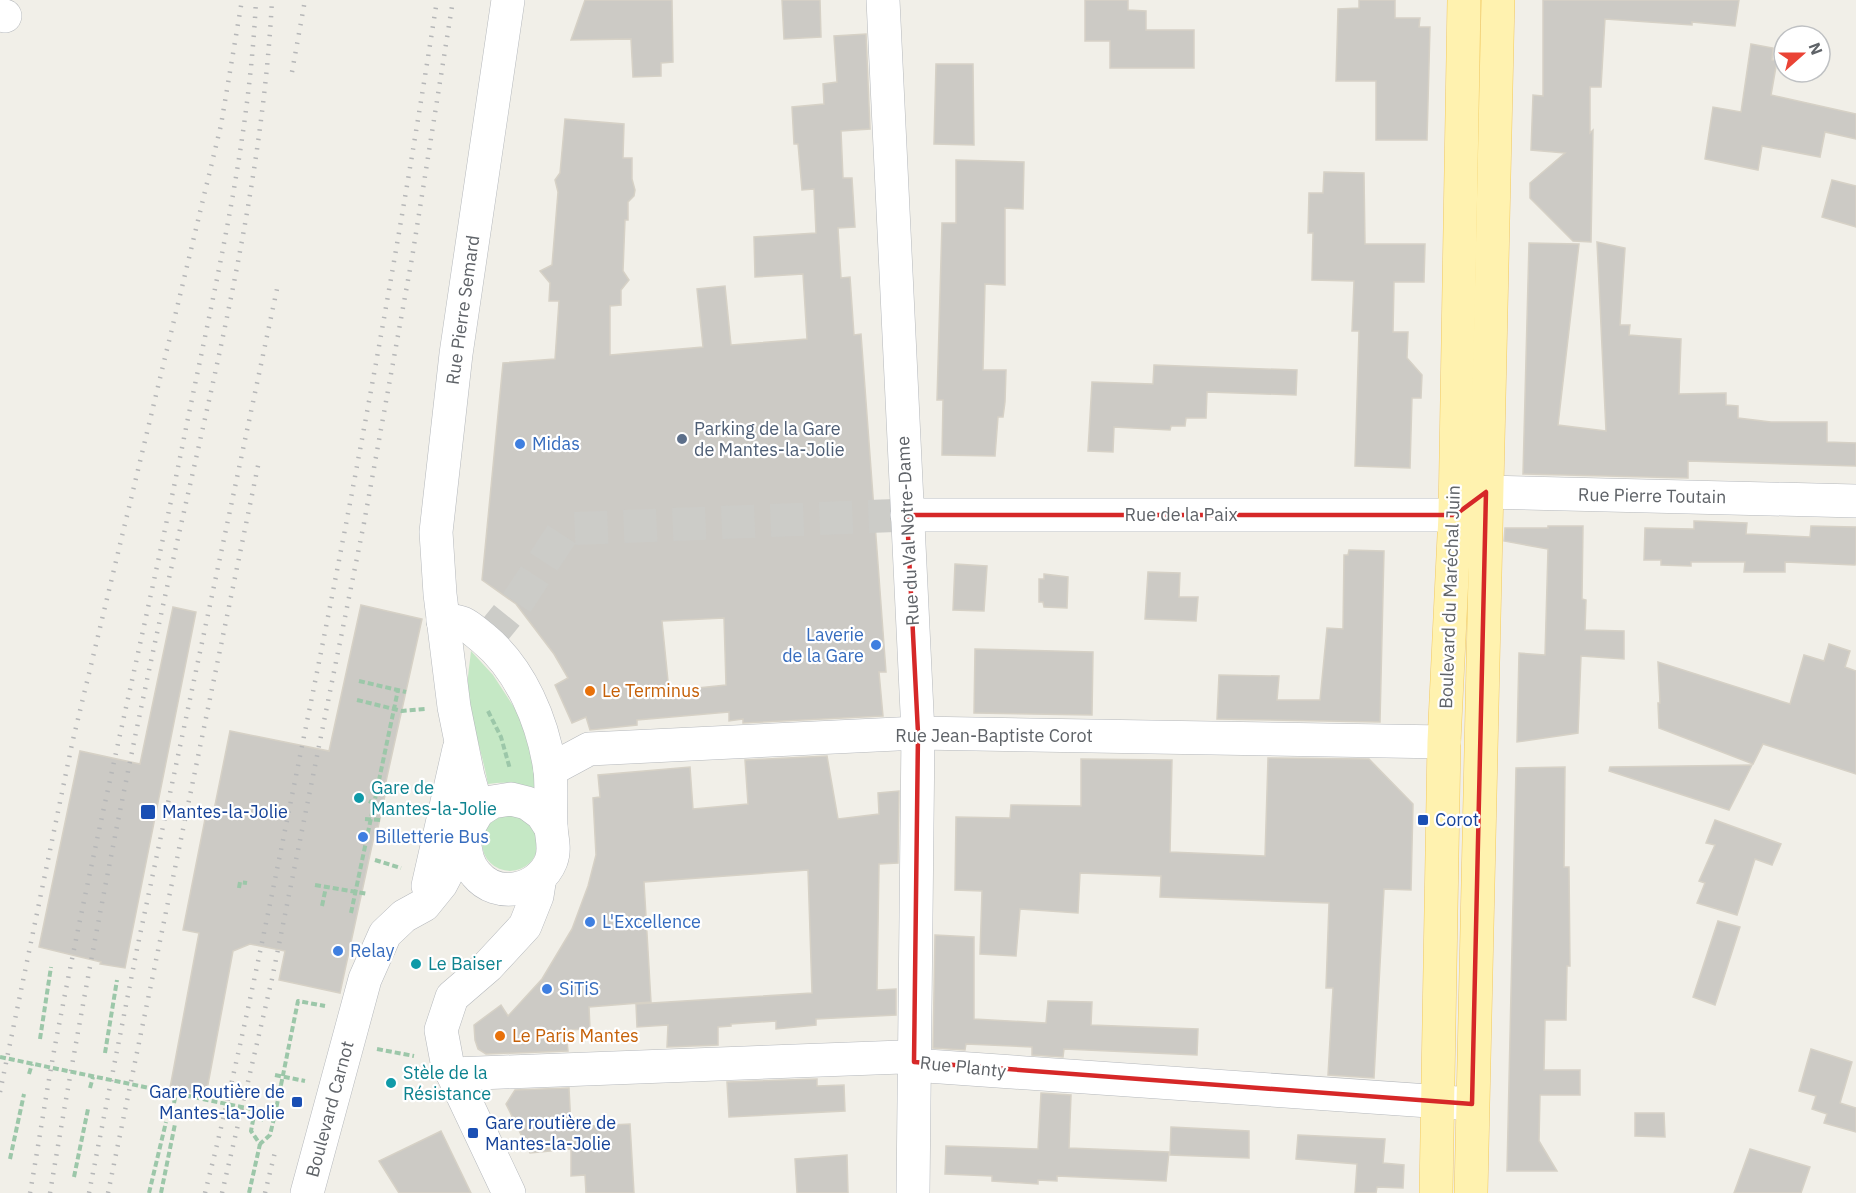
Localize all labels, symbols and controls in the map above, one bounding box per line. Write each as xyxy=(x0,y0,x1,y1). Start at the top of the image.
north arrow xyxy=(1772,24,1832,84)
text: N xyxy=(1805,40,1827,58)
street label: Rue Pierre Semard xyxy=(441,234,484,386)
place label: Parking de la Gare de Mantes-la-Jolie xyxy=(694,417,845,461)
place label: Midas xyxy=(532,432,580,455)
marker: Parking de la Gare de Mantes-la-Jolie xyxy=(675,432,689,446)
street label: Rue du Val Notre-Dame xyxy=(891,435,924,627)
marker: Midas xyxy=(513,437,527,451)
street label: Rue Pierre Toutain xyxy=(1578,483,1726,508)
street label: Boulevard du Maréchal Juin xyxy=(1434,485,1465,709)
street label: Rue de la Paix xyxy=(1124,503,1238,526)
place label: Laverie de la Gare xyxy=(782,623,864,667)
marker: Laverie de la Gare xyxy=(869,638,883,652)
place label: Le Terminus xyxy=(602,679,700,702)
marker: Le Terminus xyxy=(583,684,597,698)
street label: Rue Jean-Baptiste Corot xyxy=(895,724,1093,747)
place label: Gare de Mantes-la-Jolie xyxy=(371,776,497,820)
marker: Gare de Mantes-la-Jolie xyxy=(352,791,366,805)
place label: Mantes-la-Jolie xyxy=(162,800,288,823)
marker: Mantes-la-Jolie xyxy=(139,803,157,821)
place label: Corot xyxy=(1435,808,1479,831)
marker: Corot xyxy=(1416,813,1430,827)
place label: Billetterie Bus xyxy=(375,825,489,848)
marker: Billetterie Bus xyxy=(356,830,370,844)
place label: L'Excellence xyxy=(602,910,701,933)
marker: L'Excellence xyxy=(583,915,597,929)
place label: Relay xyxy=(350,939,395,962)
marker: Relay xyxy=(331,944,345,958)
place label: Le Baiser xyxy=(428,952,502,975)
marker: Le Baiser xyxy=(409,957,423,971)
place label: SiTiS xyxy=(559,977,599,1000)
marker: SiTiS xyxy=(540,982,554,996)
place label: Le Paris Mantes xyxy=(512,1024,639,1047)
marker: Le Paris Mantes xyxy=(493,1029,507,1043)
street label: Boulevard Carnot xyxy=(300,1038,359,1180)
street label: Rue Planty xyxy=(919,1051,1007,1082)
place label: Stèle de la Résistance xyxy=(403,1061,491,1105)
marker: Stèle de la Résistance xyxy=(384,1076,398,1090)
place label: Gare Routière de Mantes-la-Jolie xyxy=(149,1080,285,1124)
marker: Gare Routière de Mantes-la-Jolie xyxy=(290,1095,304,1109)
place label: Gare routière de Mantes-la-Jolie xyxy=(485,1111,616,1155)
marker: Gare routière de Mantes-la-Jolie xyxy=(466,1126,480,1140)

